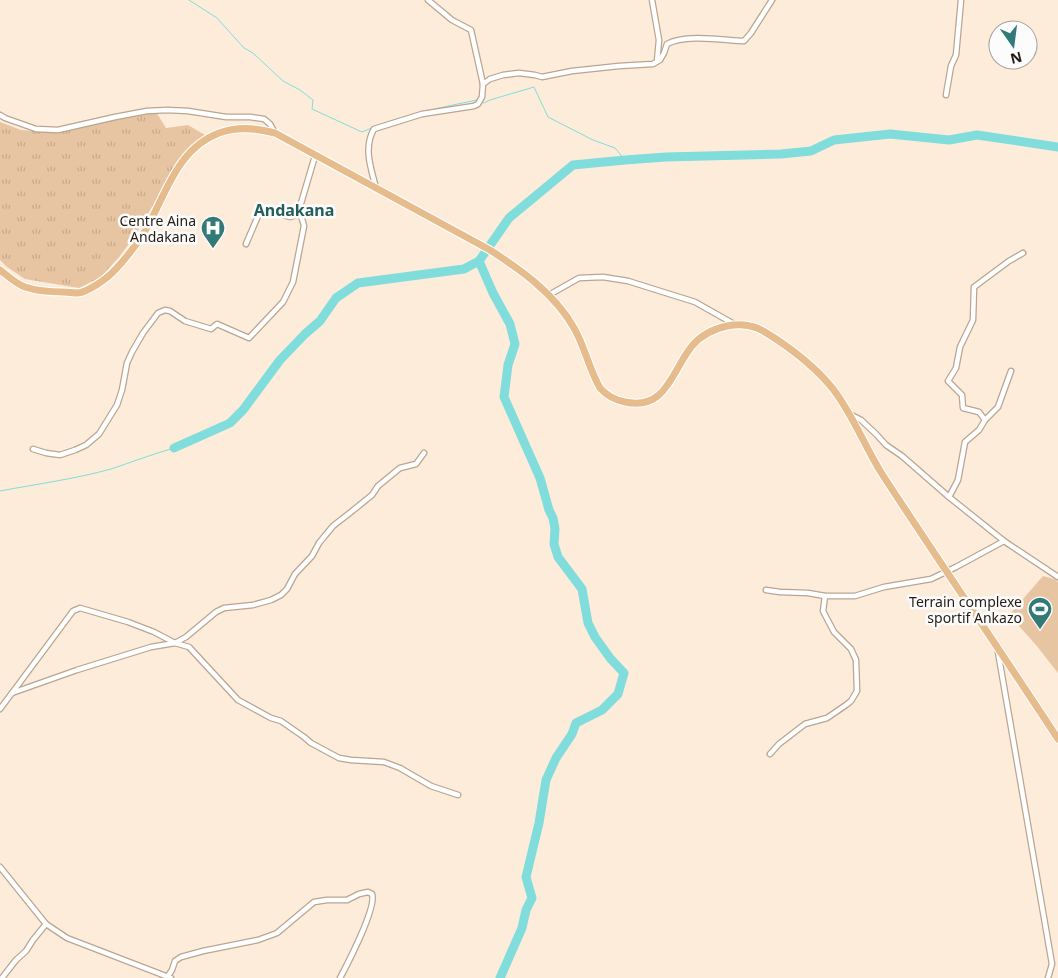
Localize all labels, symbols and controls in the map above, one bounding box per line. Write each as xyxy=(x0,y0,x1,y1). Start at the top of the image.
north arrow xyxy=(988,20,1038,70)
text: N xyxy=(1008,48,1024,69)
district label: Andakana xyxy=(254,199,334,221)
place label: Centre Aina Andakana xyxy=(119,211,196,246)
hospital icon: Centre Aina Andakana xyxy=(200,215,226,249)
place label: Terrain complexe sportif Ankazo xyxy=(909,592,1022,627)
sports icon: Terrain complexe sportif Ankazo xyxy=(1027,596,1053,630)

